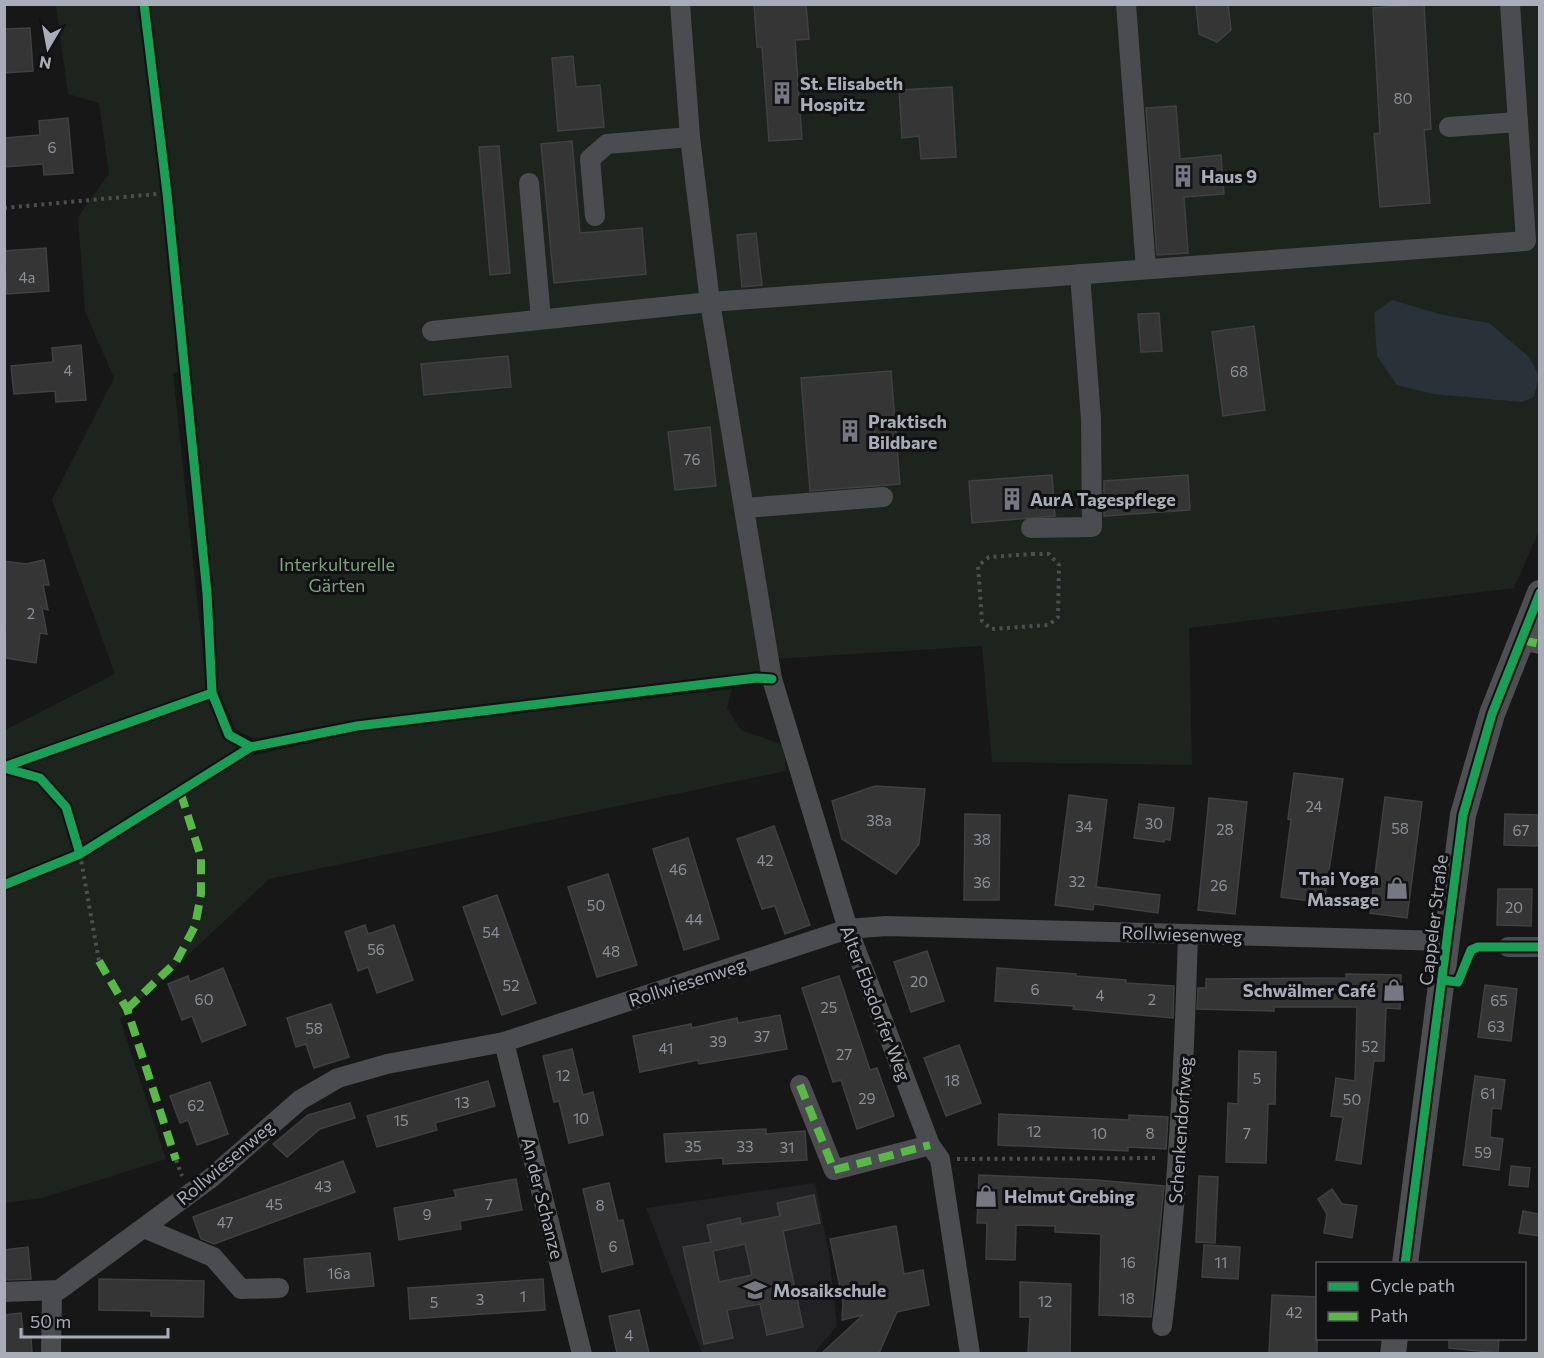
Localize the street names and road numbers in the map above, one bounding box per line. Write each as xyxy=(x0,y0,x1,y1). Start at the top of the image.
street label: Cappeler Straße xyxy=(1414,853,1452,987)
street label: Rollwiesenweg xyxy=(1121,921,1243,947)
street label: Alter Ebsdorfer Weg xyxy=(836,922,916,1084)
street label: Rollwiesenweg xyxy=(626,953,748,1011)
street label: Schenkendorfweg xyxy=(1164,1055,1196,1204)
street label: Rollwiesenweg xyxy=(172,1115,279,1209)
street label: An der Schanze xyxy=(517,1135,569,1261)

